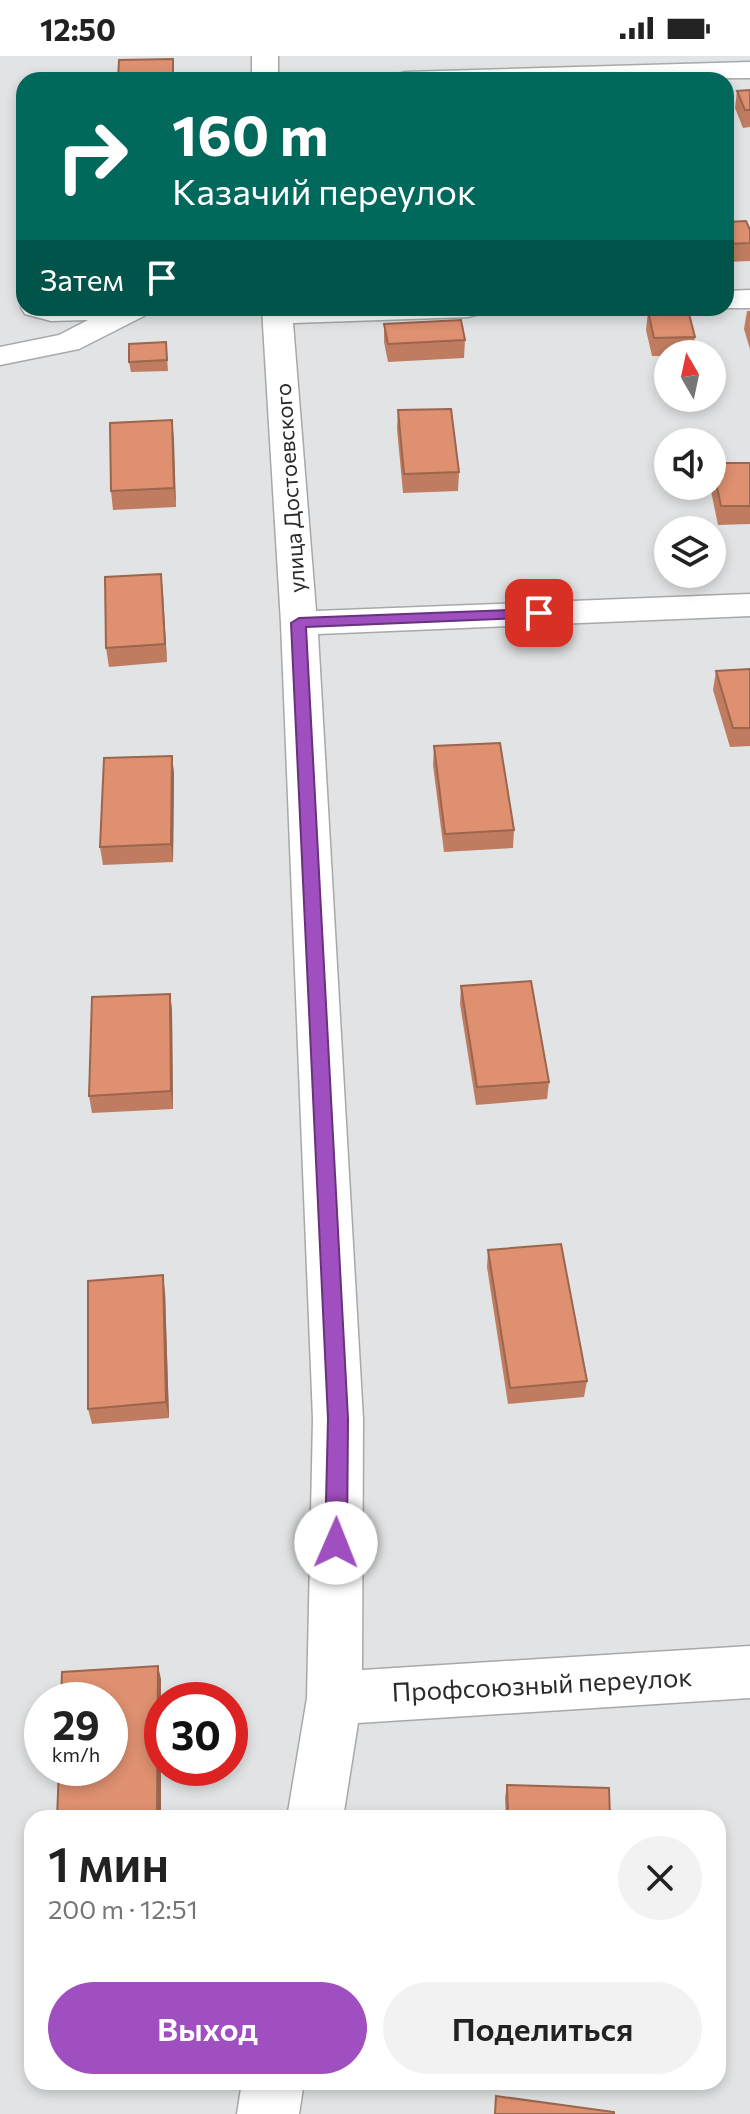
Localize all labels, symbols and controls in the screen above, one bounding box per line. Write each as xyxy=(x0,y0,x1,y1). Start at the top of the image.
text: 12:50 xyxy=(40,10,116,47)
text: 160 m xyxy=(172,99,329,168)
icon: right xyxy=(40,104,144,208)
text: Казачий переулок xyxy=(172,168,476,212)
icon: arrive xyxy=(140,256,184,300)
text: Затем xyxy=(40,260,124,297)
north arrow xyxy=(654,340,726,412)
map controls xyxy=(654,340,726,588)
street label: улица Достоевского xyxy=(269,382,310,594)
button: sound xyxy=(654,428,726,500)
button: layers xyxy=(654,516,726,588)
pin xyxy=(505,579,573,647)
icon: arrive xyxy=(517,591,561,635)
position arrow xyxy=(294,1501,378,1585)
street label: Профсоюзный переулок xyxy=(391,1660,693,1707)
speed limit sign: 30 xyxy=(144,1682,248,1786)
text: 29 xyxy=(52,1699,100,1748)
text: km/h xyxy=(52,1742,100,1766)
text: 1 мин xyxy=(48,1833,169,1892)
button: close xyxy=(618,1836,702,1920)
text: 200 m · 12:51 xyxy=(48,1893,198,1924)
button: Выход xyxy=(48,1982,367,2074)
button: Поделиться xyxy=(383,1982,702,2074)

